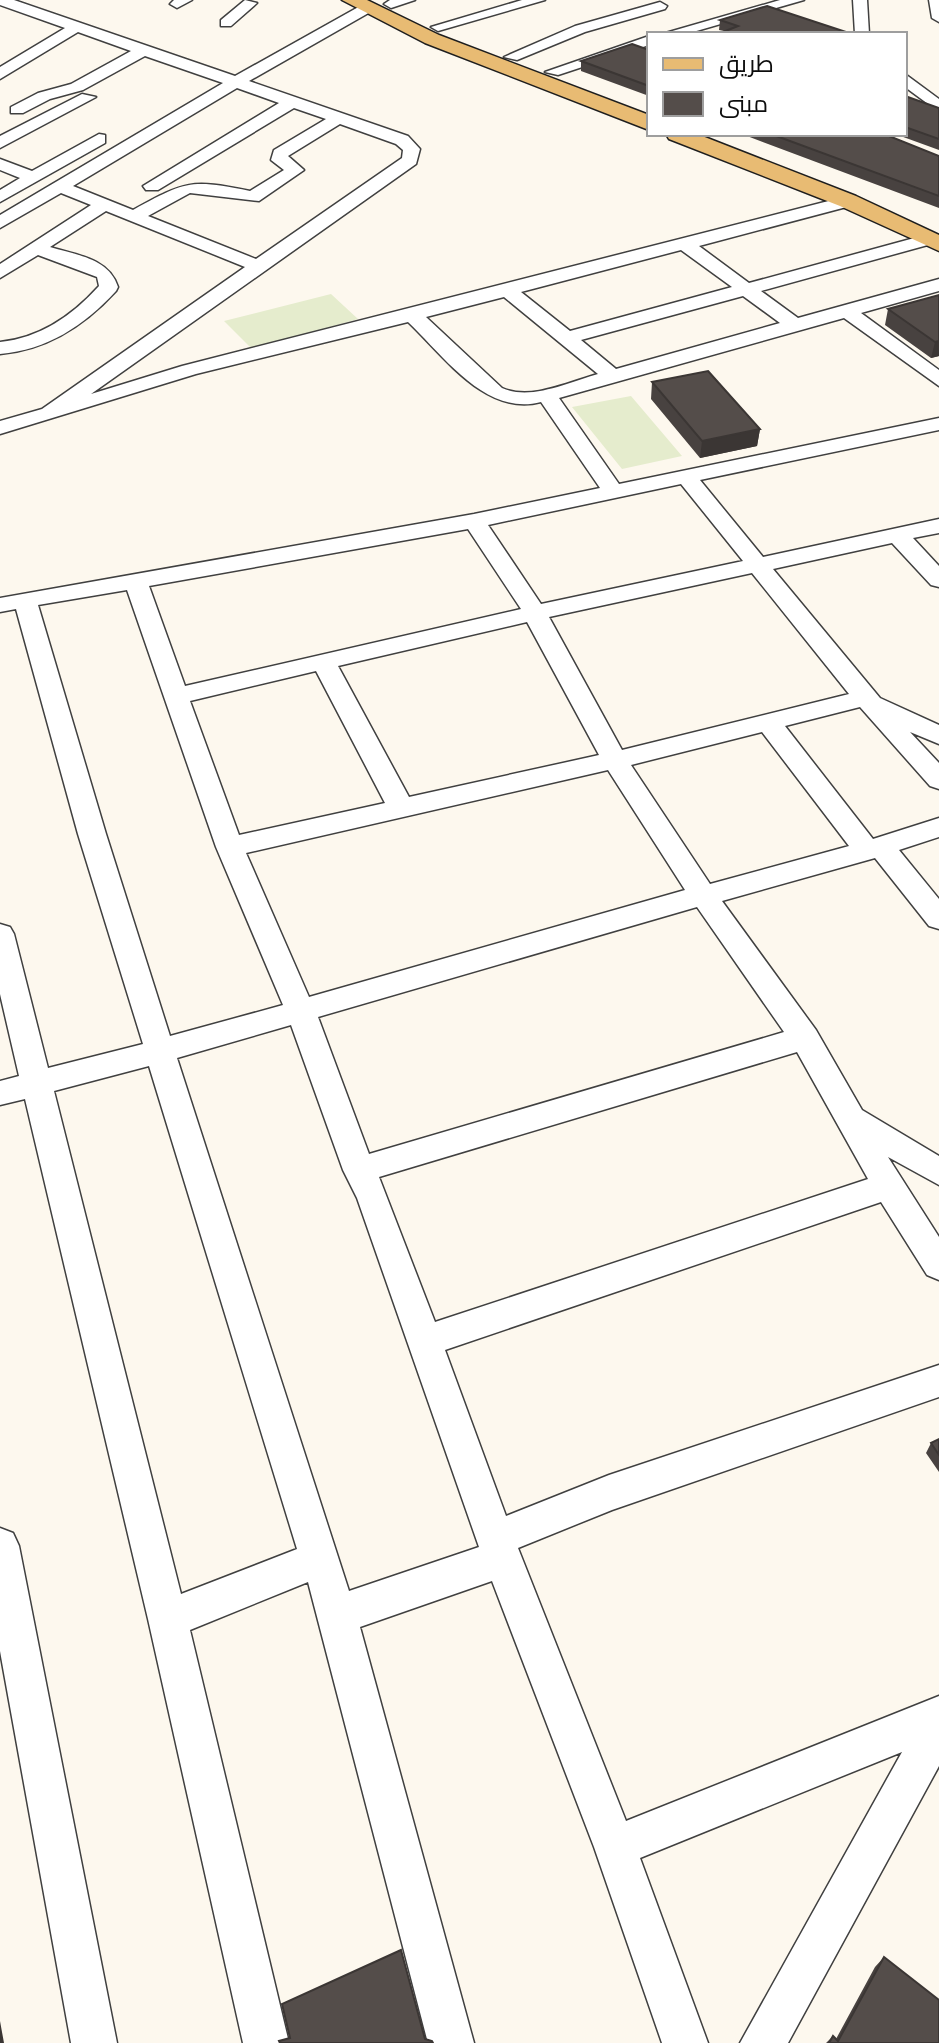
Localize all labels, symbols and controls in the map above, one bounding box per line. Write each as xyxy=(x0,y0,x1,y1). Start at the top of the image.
legend xyxy=(647,32,907,136)
text: طريق xyxy=(719,50,774,79)
text: مبنى xyxy=(719,90,768,118)

